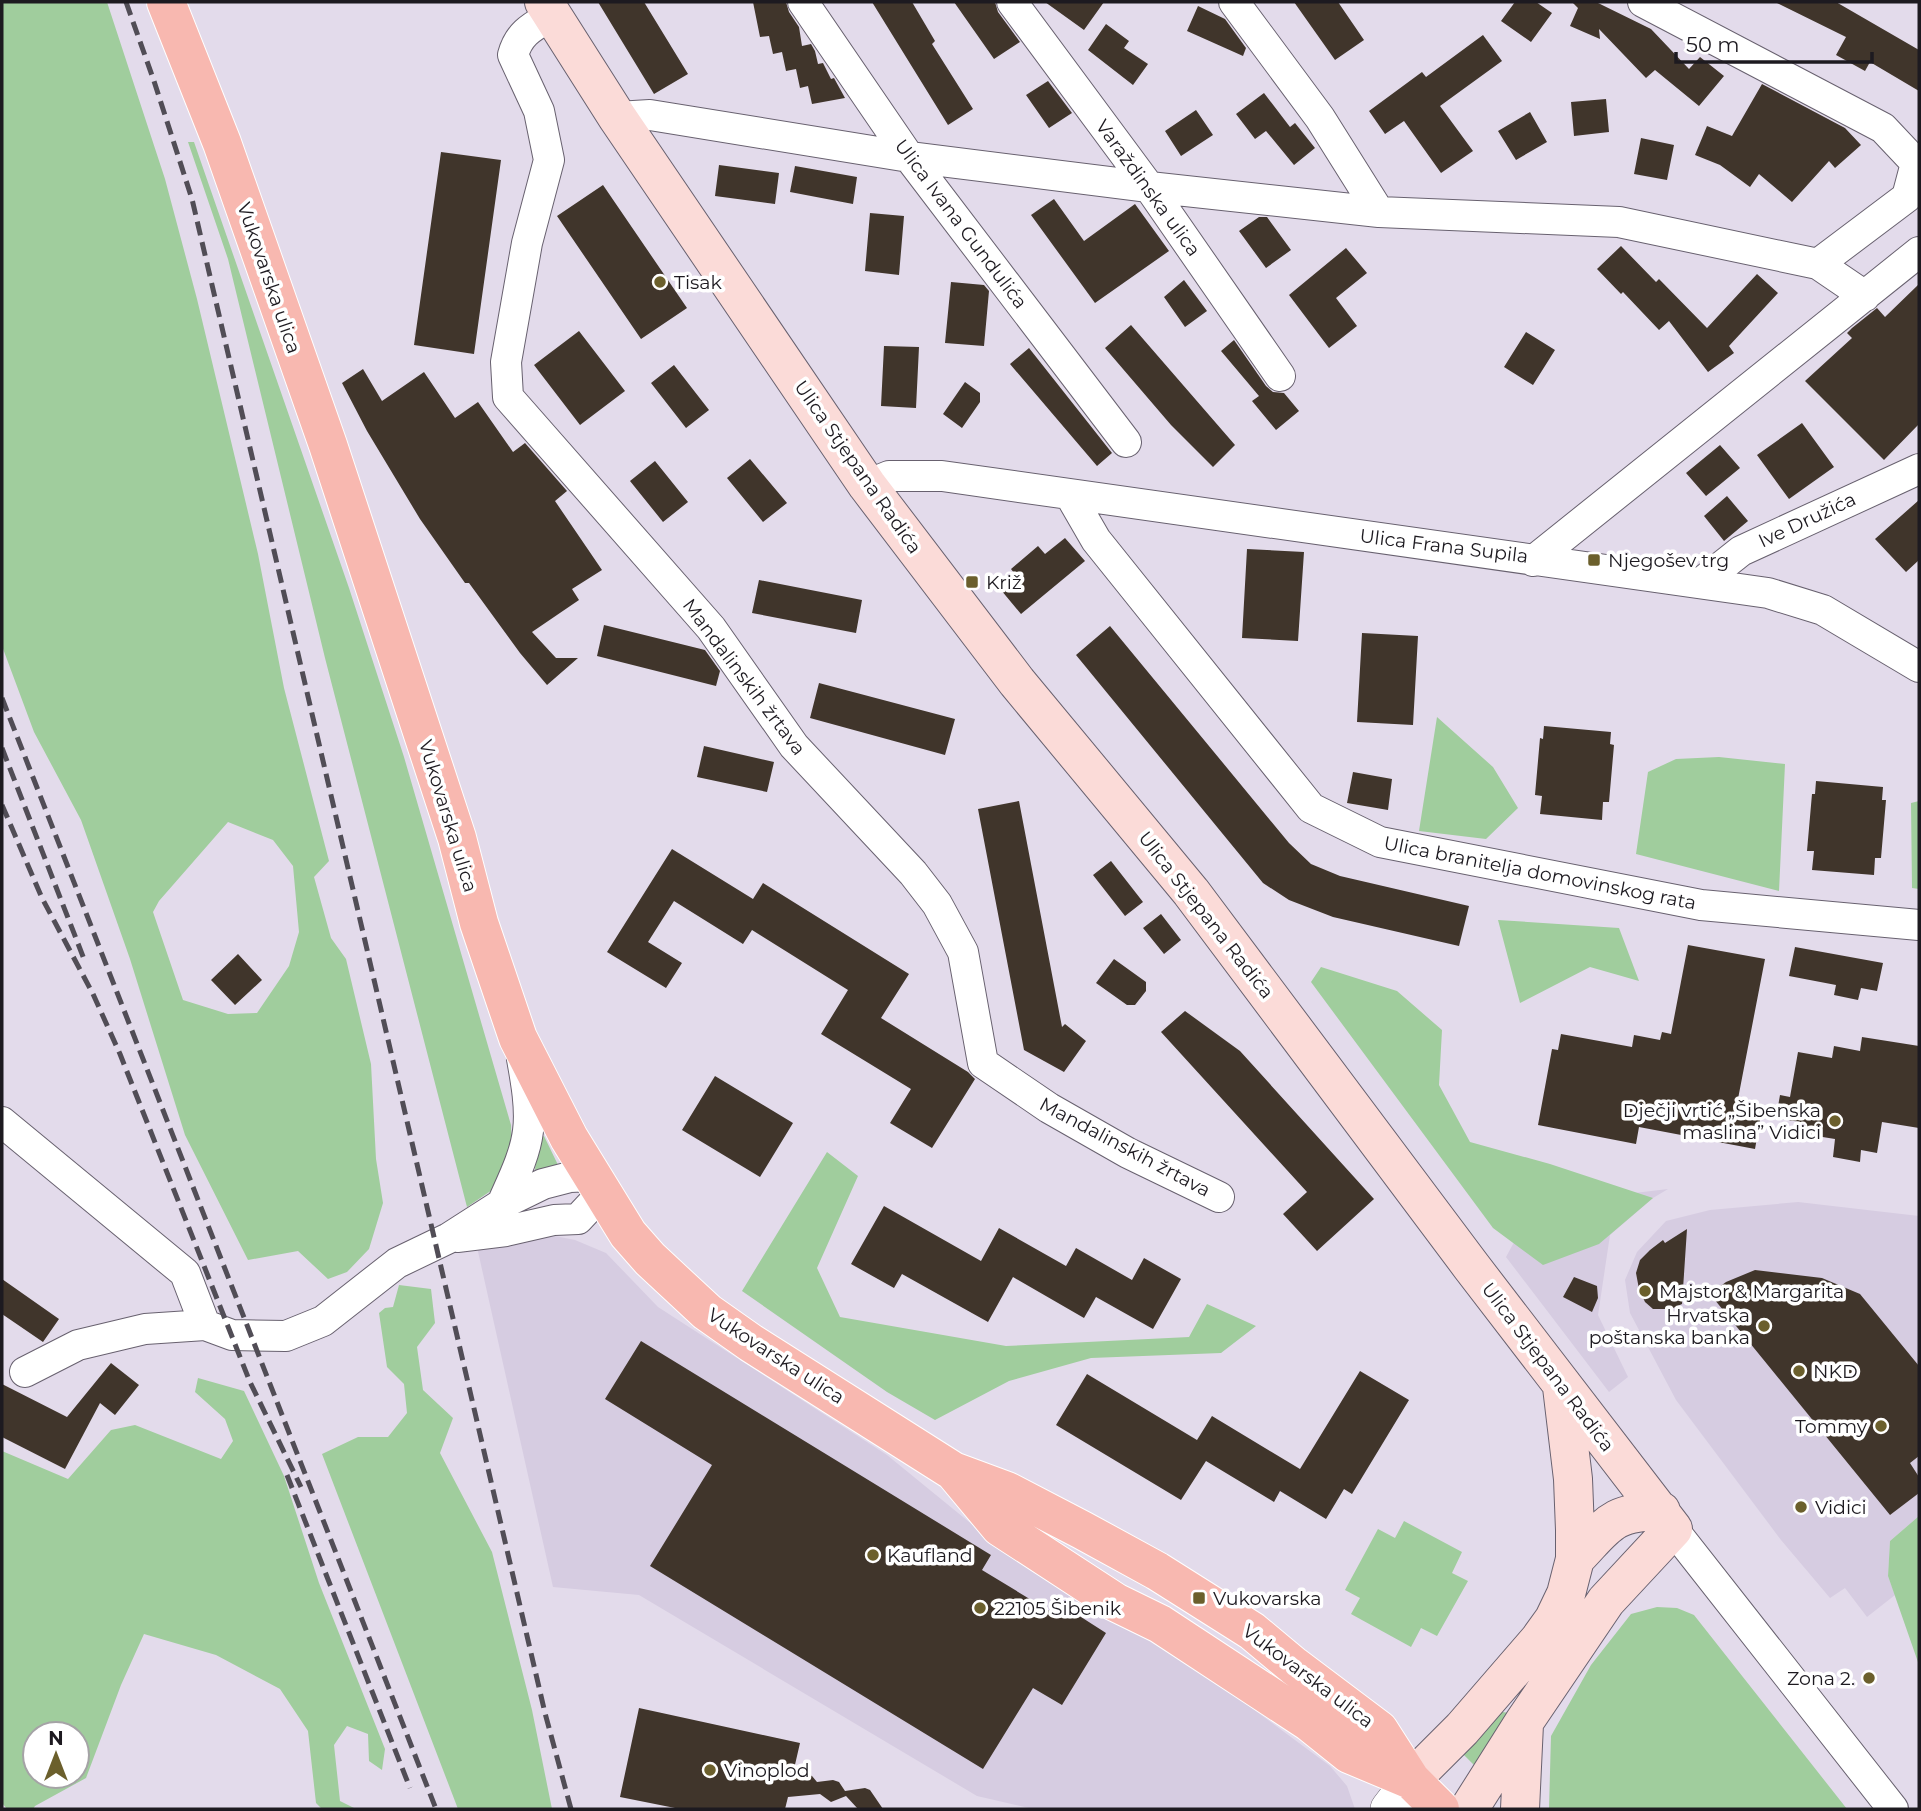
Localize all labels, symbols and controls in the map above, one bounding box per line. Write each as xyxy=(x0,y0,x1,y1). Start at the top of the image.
scale bar xyxy=(1676,21,1872,65)
text: 50 m xyxy=(1686,32,1740,57)
street label: Varaždinska ulica xyxy=(1091,115,1205,261)
street label: Ulica Ivana Gundulića xyxy=(890,135,1032,313)
street label: Vukovarska ulica xyxy=(232,199,306,357)
place label: Tisak xyxy=(674,271,722,294)
marker: Tisak xyxy=(652,274,668,290)
street label: Ulica Stjepana Radića xyxy=(789,376,927,558)
street label: Ive Družića xyxy=(1755,487,1859,553)
street label: Ulica Frana Supila xyxy=(1358,524,1530,568)
place label: Njegošev trg xyxy=(1608,549,1729,572)
marker: Njegošev trg xyxy=(1586,552,1602,568)
place label: Križ xyxy=(986,571,1022,594)
marker: Križ xyxy=(964,574,980,590)
street label: Mandalinskih žrtava xyxy=(678,594,810,760)
street label: Vukovarska ulica xyxy=(414,737,482,895)
street label: Ulica Stjepana Radića xyxy=(1134,827,1278,1003)
street label: Ulica branitelja domovinskog rata xyxy=(1382,831,1698,915)
street label: Mandalinskih žrtava xyxy=(1036,1092,1214,1202)
place label: Dječji vrtić „Šibenska maslina” Vidici xyxy=(1623,1099,1821,1144)
marker: Dječji vrtić „Šibenska maslina” Vidici xyxy=(1827,1113,1843,1129)
street label: Ulica Stjepana Radića xyxy=(1477,1278,1619,1456)
place label: Majstor & Margarita xyxy=(1659,1280,1844,1303)
marker: Majstor & Margarita xyxy=(1637,1283,1653,1299)
street label: Vukovarska ulica xyxy=(703,1303,849,1409)
place label: Hrvatska poštanska banka xyxy=(1589,1304,1750,1349)
marker: Hrvatska poštanska banka xyxy=(1756,1318,1772,1334)
place label: NKD xyxy=(1813,1360,1858,1383)
marker: NKD xyxy=(1791,1363,1807,1379)
place label: Tommy xyxy=(1795,1415,1868,1438)
marker: Tommy xyxy=(1873,1418,1889,1434)
place label: Vidici xyxy=(1815,1496,1867,1519)
marker: Vidici xyxy=(1793,1499,1809,1515)
place label: Kaufland xyxy=(887,1544,973,1567)
marker: Kaufland xyxy=(865,1547,881,1563)
place label: Vukovarska xyxy=(1213,1587,1321,1610)
marker: Vukovarska xyxy=(1191,1590,1207,1606)
place label: 22105 Šibenik xyxy=(994,1597,1122,1620)
marker: 22105 Šibenik xyxy=(972,1600,988,1616)
street label: Vukovarska ulica xyxy=(1238,1619,1378,1733)
place label: Zona 2. xyxy=(1787,1667,1855,1690)
marker: Zona 2. xyxy=(1861,1670,1877,1686)
north arrow xyxy=(21,1720,91,1790)
text: N xyxy=(48,1727,64,1750)
place label: Vinoplod xyxy=(724,1759,810,1782)
marker: Vinoplod xyxy=(702,1762,718,1778)

